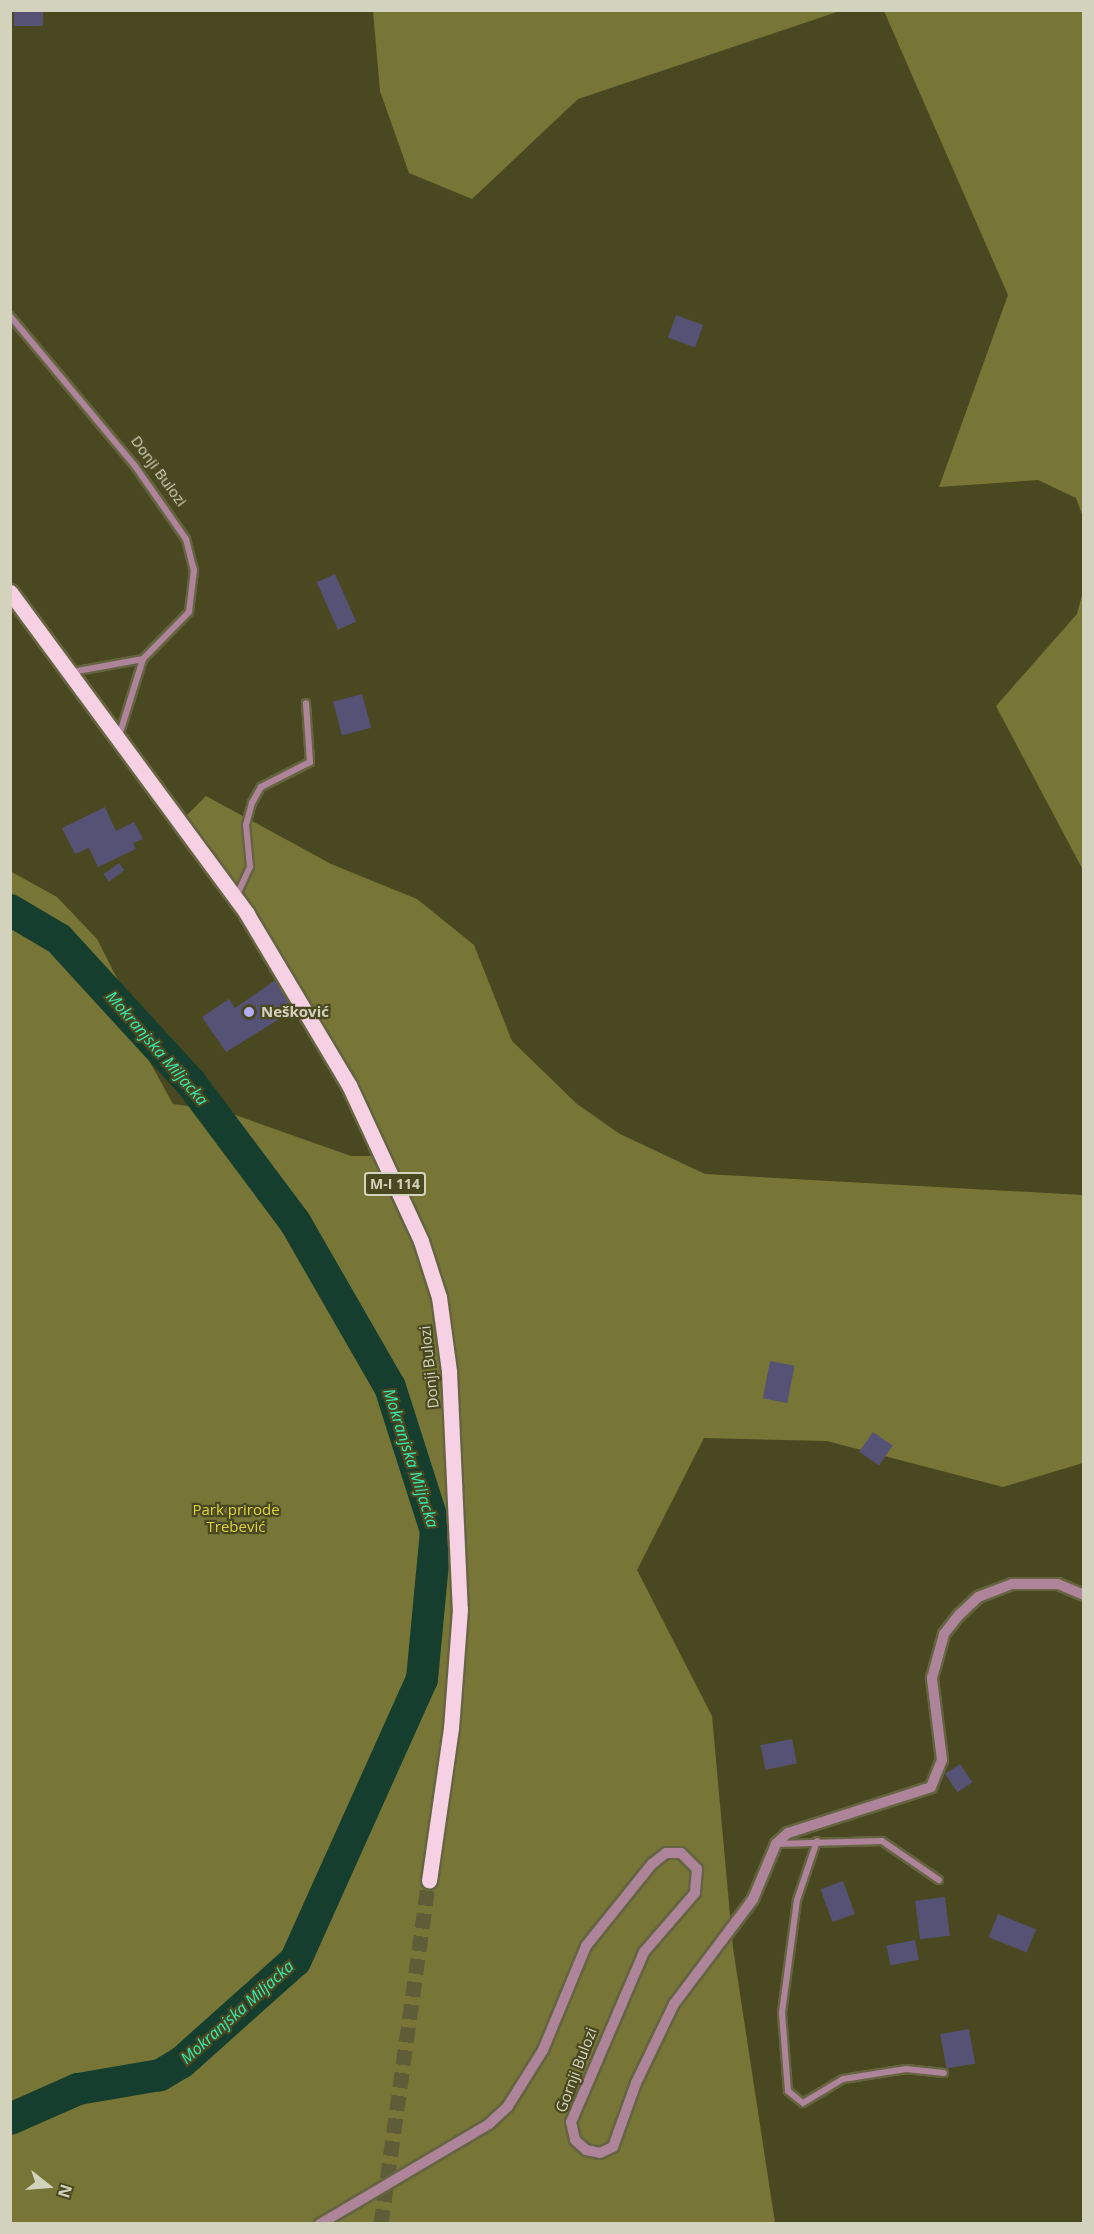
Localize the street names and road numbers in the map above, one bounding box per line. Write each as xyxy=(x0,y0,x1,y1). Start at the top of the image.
street label: Donji Bulozi xyxy=(127,432,191,510)
road number: M-I 114 xyxy=(364,1173,426,1195)
street label: Donji Bulozi xyxy=(416,1325,442,1409)
street label: Gornji Bulozi xyxy=(552,2025,600,2115)

